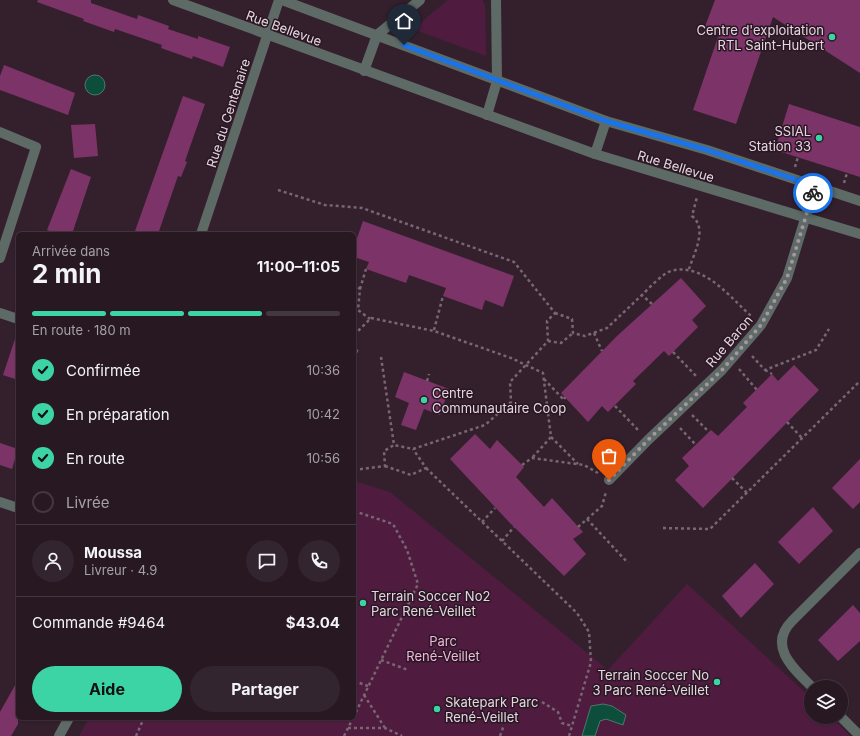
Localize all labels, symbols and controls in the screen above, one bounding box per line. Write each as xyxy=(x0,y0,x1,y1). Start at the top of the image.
pin xyxy=(387,4,421,45)
street label: Rue Bellevue xyxy=(244,7,324,49)
icon: home xyxy=(393,10,415,32)
place label: Centre d'exploitation RTL Saint-Hubert xyxy=(696,22,824,53)
marker: Centre d'exploitation RTL Saint-Hubert xyxy=(827,32,837,42)
street label: Rue du Centenaire xyxy=(203,57,253,169)
place label: SSIAL Station 33 xyxy=(748,123,811,154)
marker: SSIAL Station 33 xyxy=(814,133,824,143)
street label: Rue Bellevue xyxy=(636,147,716,185)
courier xyxy=(793,173,833,213)
icon: bike xyxy=(802,182,824,204)
text: Arrivée dans xyxy=(32,243,110,259)
text: 11:00–11:05 xyxy=(257,257,340,276)
text: 2 min xyxy=(32,258,102,289)
street label: Rue Baron xyxy=(702,312,756,370)
text: En route · 180 m xyxy=(32,322,131,338)
icon: check xyxy=(32,359,54,381)
text: Confirmée xyxy=(66,361,141,380)
text: 10:36 xyxy=(307,362,340,378)
place label: Centre Communautaire Coop xyxy=(432,385,566,416)
marker: Centre Communautaire Coop xyxy=(419,395,429,405)
icon: check xyxy=(32,403,54,425)
text: En préparation xyxy=(66,405,170,424)
text: 10:42 xyxy=(306,406,340,422)
pin xyxy=(592,439,626,480)
icon: bag xyxy=(598,445,620,467)
icon: check xyxy=(32,447,54,469)
text: En route xyxy=(66,449,125,468)
text: 10:56 xyxy=(307,450,340,466)
text: Livrée xyxy=(66,493,109,512)
button: person xyxy=(32,540,74,582)
button: chat xyxy=(246,540,288,582)
button: phone xyxy=(298,540,340,582)
text: Moussa xyxy=(84,543,142,562)
text: Livreur · 4.9 xyxy=(84,562,157,578)
place label: Terrain Soccer No2 Parc René-Veillet xyxy=(371,588,490,619)
marker: Terrain Soccer No2 Parc René-Veillet xyxy=(358,598,368,608)
text: Commande #9464 xyxy=(32,613,165,632)
text: $43.04 xyxy=(286,613,340,632)
park label: Parc René-Veillet xyxy=(406,633,480,664)
button: Aide xyxy=(32,666,182,712)
button: Partager xyxy=(190,666,340,712)
place label: Terrain Soccer No 3 Parc René-Veillet xyxy=(592,667,709,698)
marker: Terrain Soccer No 3 Parc René-Veillet xyxy=(712,677,722,687)
map controls xyxy=(804,680,848,724)
button: layers xyxy=(804,680,848,724)
place label: Skatepark Parc René-Veillet xyxy=(445,694,538,725)
marker: Skatepark Parc René-Veillet xyxy=(432,704,442,714)

